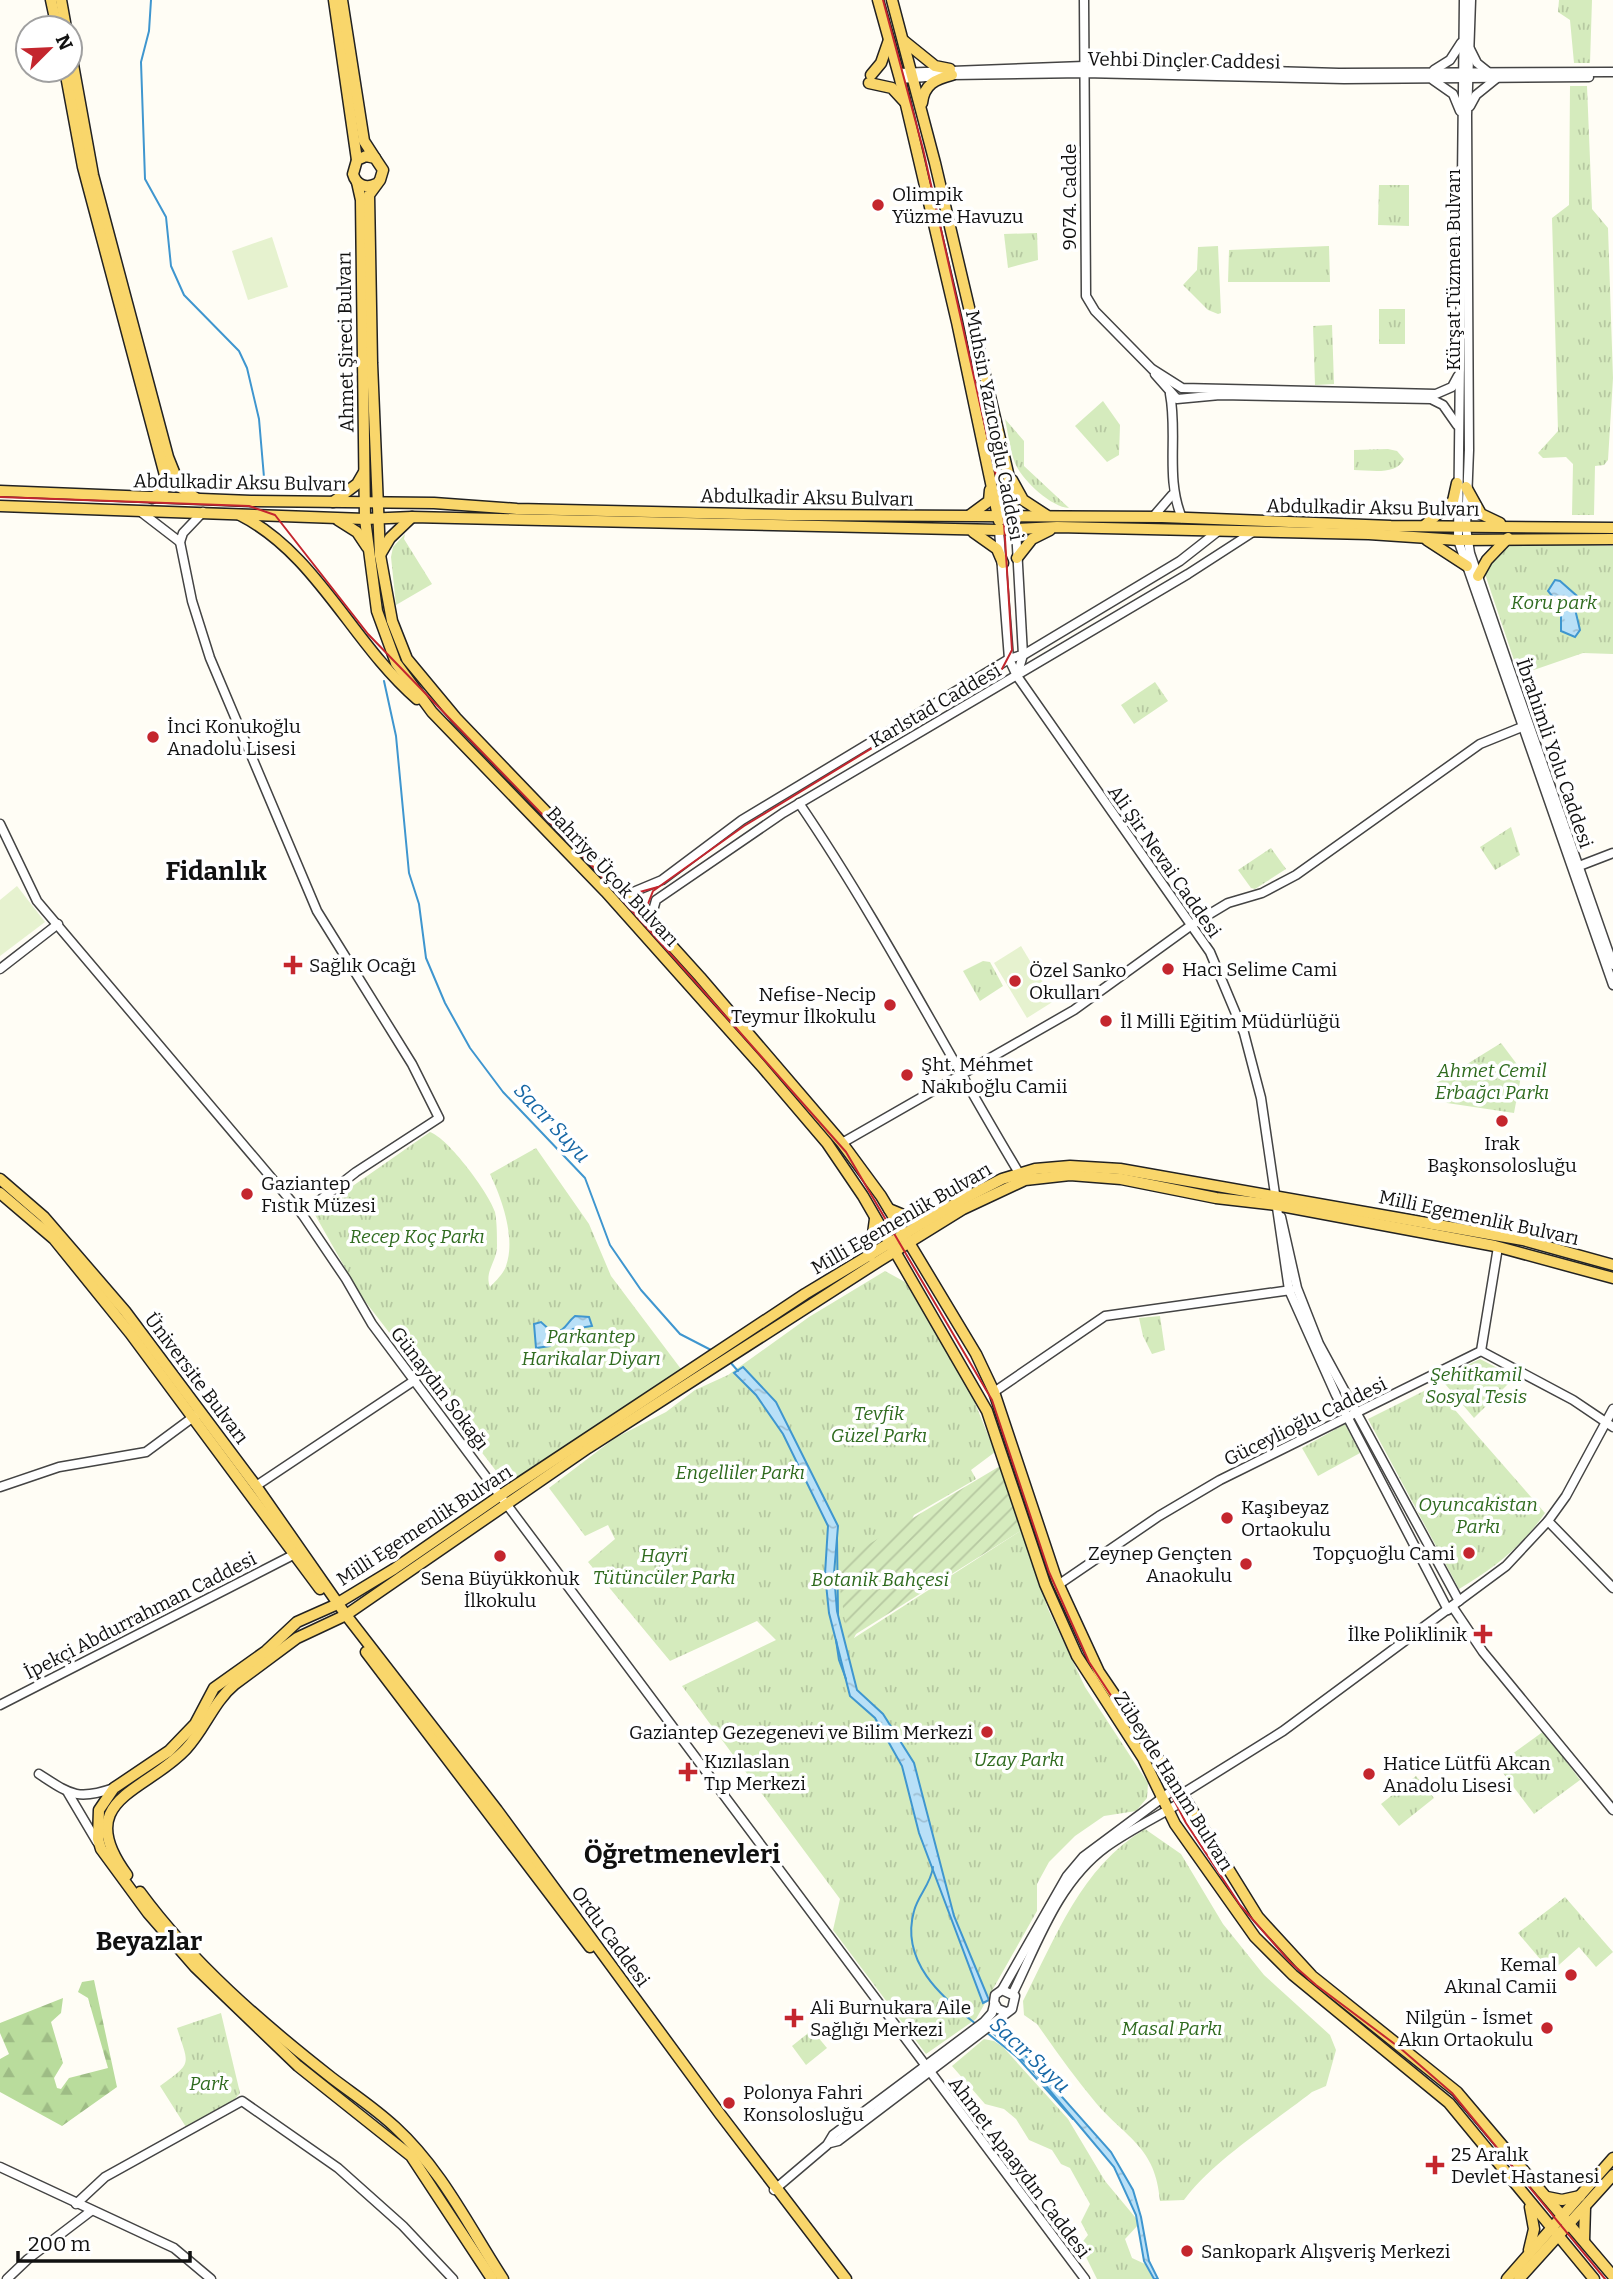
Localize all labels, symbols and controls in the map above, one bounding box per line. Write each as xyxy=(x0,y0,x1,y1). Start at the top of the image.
north arrow xyxy=(14,14,84,84)
text: N xyxy=(51,31,78,54)
street label: Vehbi Dinçler Caddesi xyxy=(1087,47,1281,74)
street label: 9074. Cadde xyxy=(1058,144,1081,250)
street label: Kürşat Tüzmen Bulvarı xyxy=(1442,169,1465,371)
place label: Olimpik Yüzme Havuzu xyxy=(892,183,1024,228)
marker: Olimpik Yüzme Havuzu xyxy=(870,197,886,213)
street label: Ahmet Şireci Bulvarı xyxy=(332,251,359,433)
street label: Muhsin Yazıcıoğlu Caddesi xyxy=(961,308,1028,543)
street label: Abdulkadir Aksu Bulvarı xyxy=(133,469,347,496)
street label: Abdulkadir Aksu Bulvarı xyxy=(700,484,914,511)
street label: Abdulkadir Aksu Bulvarı xyxy=(1266,494,1480,521)
park label: Koru park xyxy=(1511,591,1598,614)
street label: İbrahimli Yolu Caddesi xyxy=(1511,655,1598,851)
street label: Karlstad Caddesi xyxy=(866,658,1005,752)
place label: İnci Konukoğlu Anadolu Lisesi xyxy=(167,715,301,760)
marker: İnci Konukoğlu Anadolu Lisesi xyxy=(145,729,161,745)
street label: Ali Şir Nevai Caddesi xyxy=(1103,781,1226,942)
street label: Bahriye Üçok Bulvarı xyxy=(542,802,684,951)
district label: Fidanlık xyxy=(165,856,267,887)
place label: Sağlık Ocağı xyxy=(309,954,417,977)
marker: Sağlık Ocağı xyxy=(283,955,303,975)
place label: Hacı Selime Cami xyxy=(1182,958,1338,981)
place label: Özel Sanko Okulları xyxy=(1029,959,1126,1004)
marker: Hacı Selime Cami xyxy=(1160,961,1176,977)
marker: Özel Sanko Okulları xyxy=(1007,973,1023,989)
place label: Nefise-Necip Teymur İlkokulu xyxy=(731,983,876,1028)
marker: Nefise-Necip Teymur İlkokulu xyxy=(882,997,898,1013)
place label: İl Milli Eğitim Müdürlüğü xyxy=(1120,1010,1341,1033)
marker: İl Milli Eğitim Müdürlüğü xyxy=(1098,1013,1114,1029)
place label: Şht. Mehmet Nakıboğlu Camii xyxy=(921,1053,1068,1098)
park label: Ahmet Cemil Erbağcı Parkı xyxy=(1435,1059,1549,1104)
marker: Şht. Mehmet Nakıboğlu Camii xyxy=(899,1067,915,1083)
water label: Sacır Suyu xyxy=(508,1077,596,1169)
marker: Irak Başkonsolosluğu xyxy=(1494,1113,1510,1129)
place label: Irak Başkonsolosluğu xyxy=(1427,1132,1577,1177)
street label: Milli Egemenlik Bulvarı xyxy=(807,1157,996,1279)
place label: Gaziantep Fıstık Müzesi xyxy=(261,1172,376,1217)
street label: Milli Egemenlik Bulvarı xyxy=(1377,1185,1581,1250)
marker: Gaziantep Fıstık Müzesi xyxy=(239,1186,255,1202)
park label: Recep Koç Parkı xyxy=(349,1225,485,1248)
street label: Üniversite Bulvarı xyxy=(140,1308,254,1449)
street label: Günaydın Sokağı xyxy=(386,1322,494,1455)
park label: Parkantep Harikalar Diyarı xyxy=(521,1325,661,1370)
park label: Şehitkamil Sosyal Tesis xyxy=(1425,1363,1527,1408)
street label: Güceylioğlu Caddesi xyxy=(1220,1372,1391,1471)
park label: Tevfik Güzel Parkı xyxy=(831,1402,927,1447)
street label: Milli Egemenlik Bulvarı xyxy=(332,1460,516,1591)
park label: Engelliler Parkı xyxy=(675,1461,805,1484)
park label: Oyuncakistan Parkı xyxy=(1418,1493,1538,1538)
place label: Kaşıbeyaz Ortaokulu xyxy=(1241,1496,1331,1541)
marker: Kaşıbeyaz Ortaokulu xyxy=(1219,1510,1235,1526)
place label: Zeynep Gençten Anaokulu xyxy=(1088,1542,1232,1587)
place label: Topçuoğlu Cami xyxy=(1313,1542,1455,1565)
park label: Hayri Tütüncüler Parkı xyxy=(593,1544,735,1589)
marker: Topçuoğlu Cami xyxy=(1461,1545,1477,1561)
street label: İpekçi Abdurrahman Caddesi xyxy=(20,1547,260,1684)
marker: Sena Büyükkonuk İlkokulu xyxy=(492,1548,508,1564)
marker: Zeynep Gençten Anaokulu xyxy=(1238,1556,1254,1572)
place label: Sena Büyükkonuk İlkokulu xyxy=(420,1567,580,1612)
park label: Botanik Bahçesi xyxy=(811,1568,949,1591)
place label: İlke Poliklinik xyxy=(1347,1623,1467,1646)
marker: İlke Poliklinik xyxy=(1473,1624,1493,1644)
street label: Zübeyde Hanım Bulvarı xyxy=(1109,1688,1238,1875)
place label: Gaziantep Gezegenevi ve Bilim Merkezi xyxy=(629,1721,973,1744)
marker: Gaziantep Gezegenevi ve Bilim Merkezi xyxy=(979,1724,995,1740)
park label: Uzay Parkı xyxy=(974,1748,1064,1771)
place label: Kızılaslan Tıp Merkezi xyxy=(704,1750,806,1795)
place label: Hatice Lütfü Akcan Anadolu Lisesi xyxy=(1383,1752,1551,1797)
marker: Kızılaslan Tıp Merkezi xyxy=(678,1762,698,1782)
marker: Hatice Lütfü Akcan Anadolu Lisesi xyxy=(1361,1766,1377,1782)
district label: Öğretmenevleri xyxy=(584,1839,780,1870)
street label: Ordu Caddesi xyxy=(566,1882,655,1991)
district label: Beyazlar xyxy=(96,1926,202,1957)
place label: Kemal Akınal Camii xyxy=(1444,1953,1557,1998)
marker: Kemal Akınal Camii xyxy=(1563,1967,1579,1983)
place label: Ali Burnukara Aile Sağlığı Merkezi xyxy=(810,1996,971,2041)
place label: Nilgün - İsmet Akın Ortaokulu xyxy=(1398,2006,1533,2051)
marker: Ali Burnukara Aile Sağlığı Merkezi xyxy=(784,2008,804,2028)
water label: Sacır Suyu xyxy=(984,2011,1076,2099)
park label: Masal Parkı xyxy=(1122,2017,1222,2040)
marker: Nilgün - İsmet Akın Ortaokulu xyxy=(1539,2020,1555,2036)
park label: Park xyxy=(189,2072,230,2095)
street label: Ahmet Apaaydın Caddesi xyxy=(944,2072,1096,2263)
place label: Polonya Fahri Konsolosluğu xyxy=(743,2081,864,2126)
marker: Polonya Fahri Konsolosluğu xyxy=(721,2095,737,2111)
place label: 25 Aralık Devlet Hastanesi xyxy=(1451,2143,1600,2188)
marker: 25 Aralık Devlet Hastanesi xyxy=(1425,2155,1445,2175)
scale bar xyxy=(18,2220,189,2264)
text: 200 m xyxy=(28,2231,91,2257)
place label: Sankopark Alışveriş Merkezi xyxy=(1201,2240,1451,2263)
marker: Sankopark Alışveriş Merkezi xyxy=(1179,2243,1195,2259)

